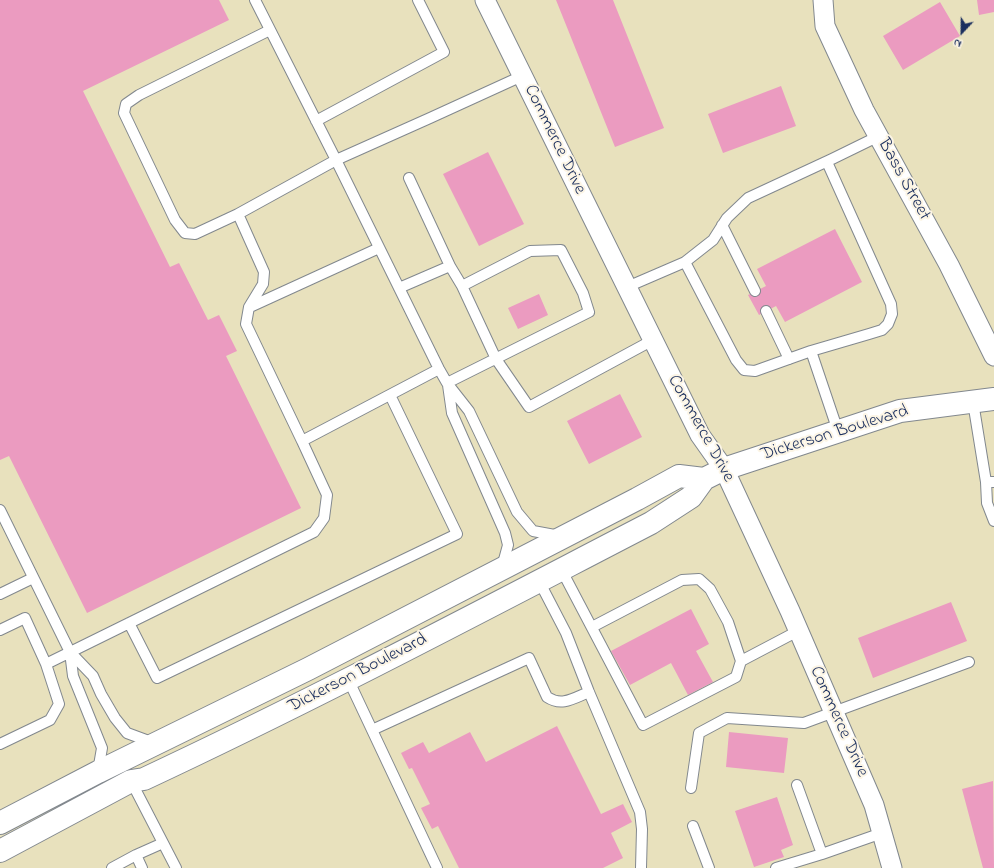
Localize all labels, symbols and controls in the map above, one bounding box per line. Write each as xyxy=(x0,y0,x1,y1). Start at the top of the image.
north arrow xyxy=(942,12,982,52)
text: N xyxy=(951,34,964,52)
street label: Commerce Drive xyxy=(518,82,590,198)
street label: Bass Street xyxy=(872,135,934,225)
street label: Commerce Drive xyxy=(662,372,738,486)
street label: Dickerson Boulevard xyxy=(759,401,911,467)
street label: Dickerson Boulevard xyxy=(285,630,431,718)
street label: Commerce Drive xyxy=(804,663,872,781)

